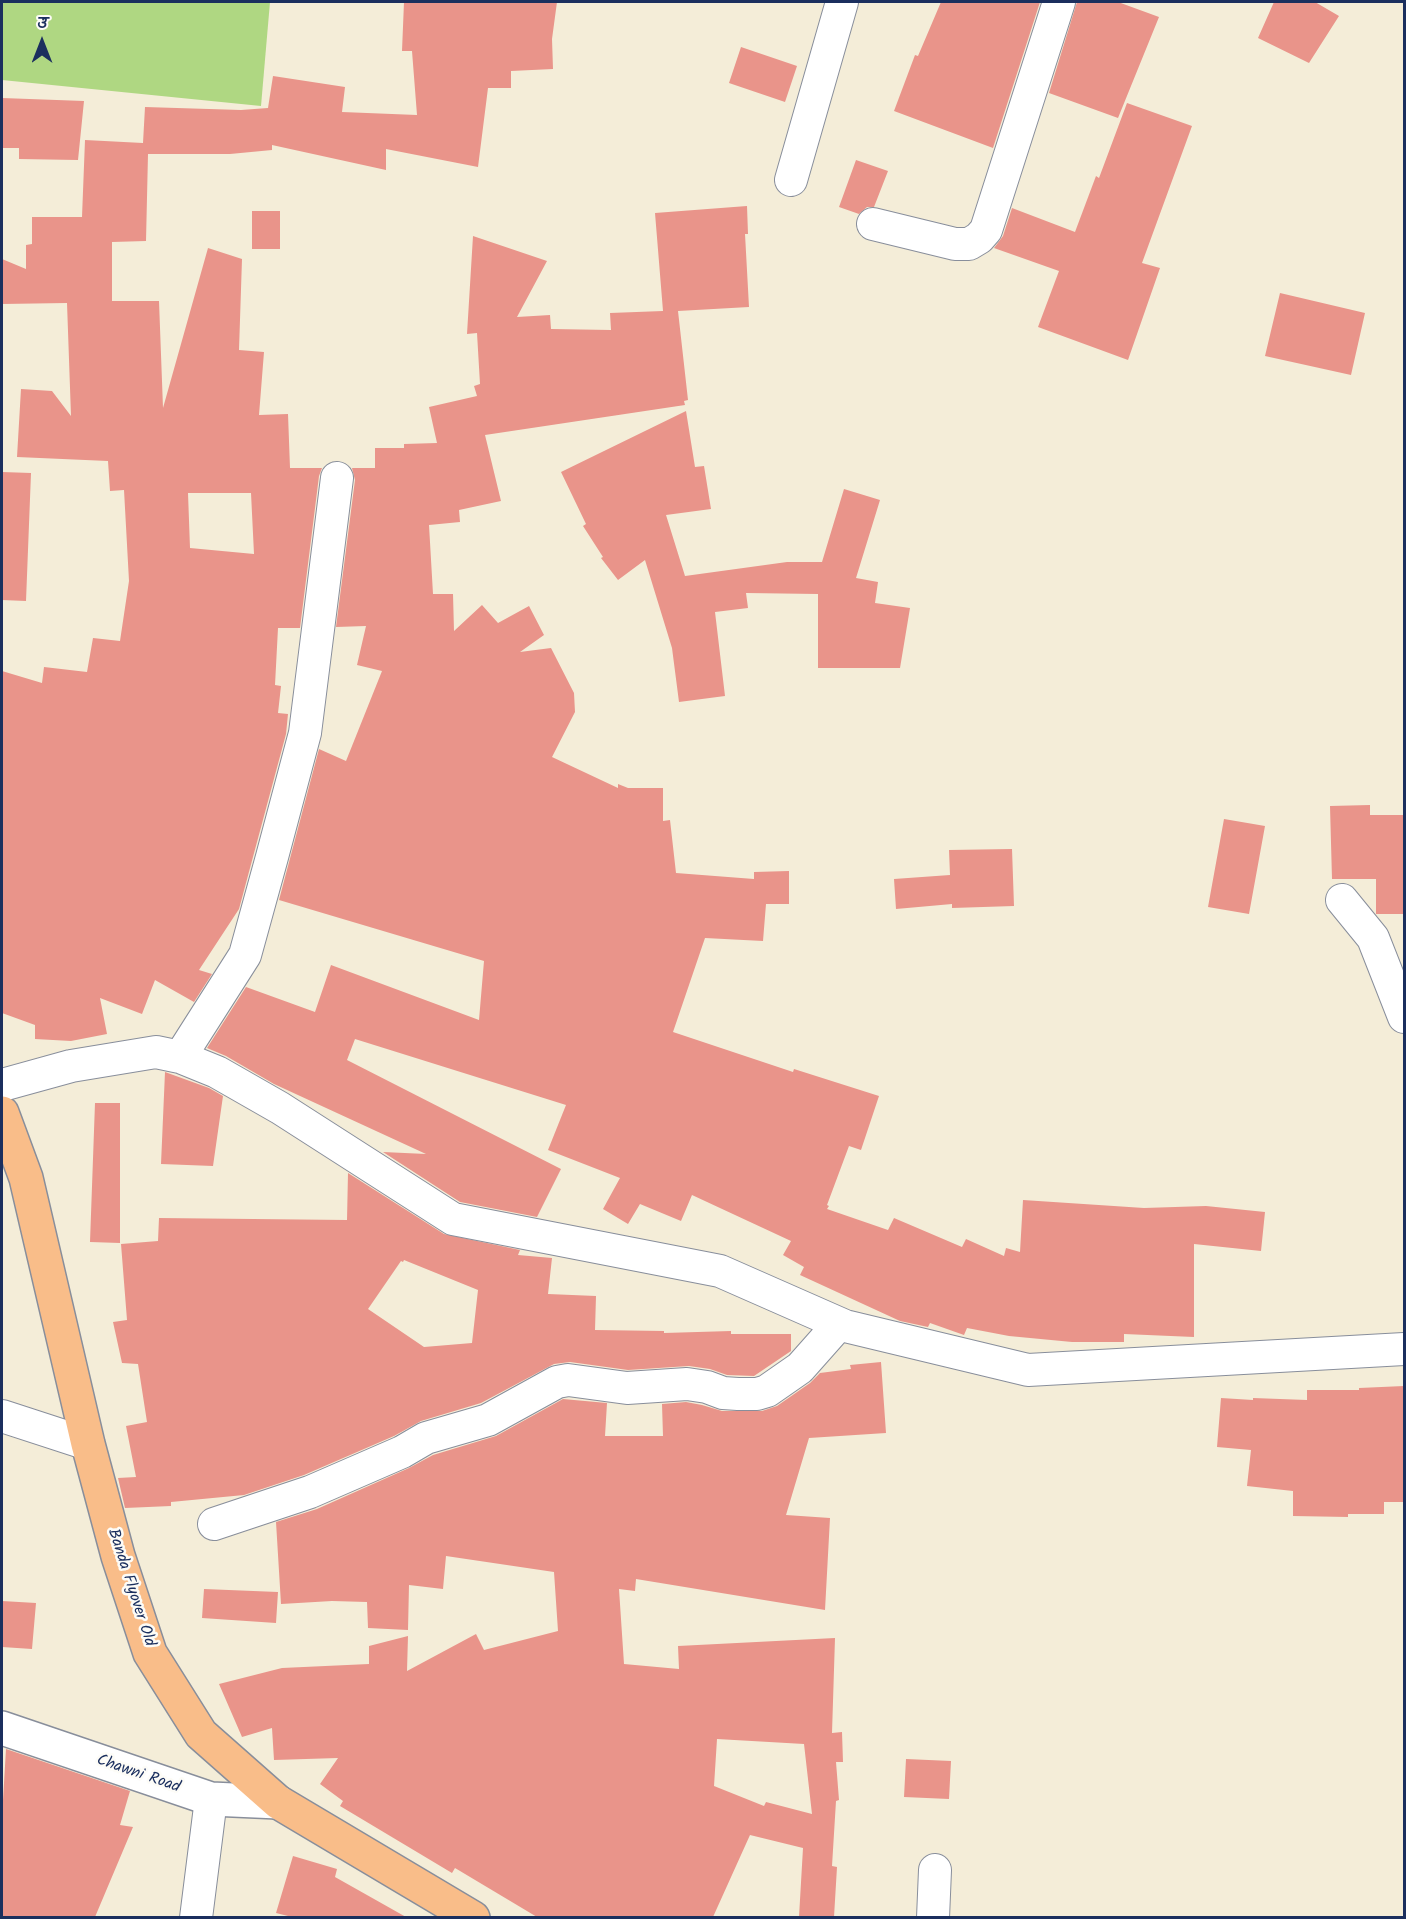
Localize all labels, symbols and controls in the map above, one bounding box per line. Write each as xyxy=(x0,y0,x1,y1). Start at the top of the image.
text: उ xyxy=(37,11,47,36)
north arrow xyxy=(12,12,72,72)
street label: Banda Flyover Old xyxy=(102,1527,158,1649)
street label: Chawni Road xyxy=(94,1752,182,1798)

